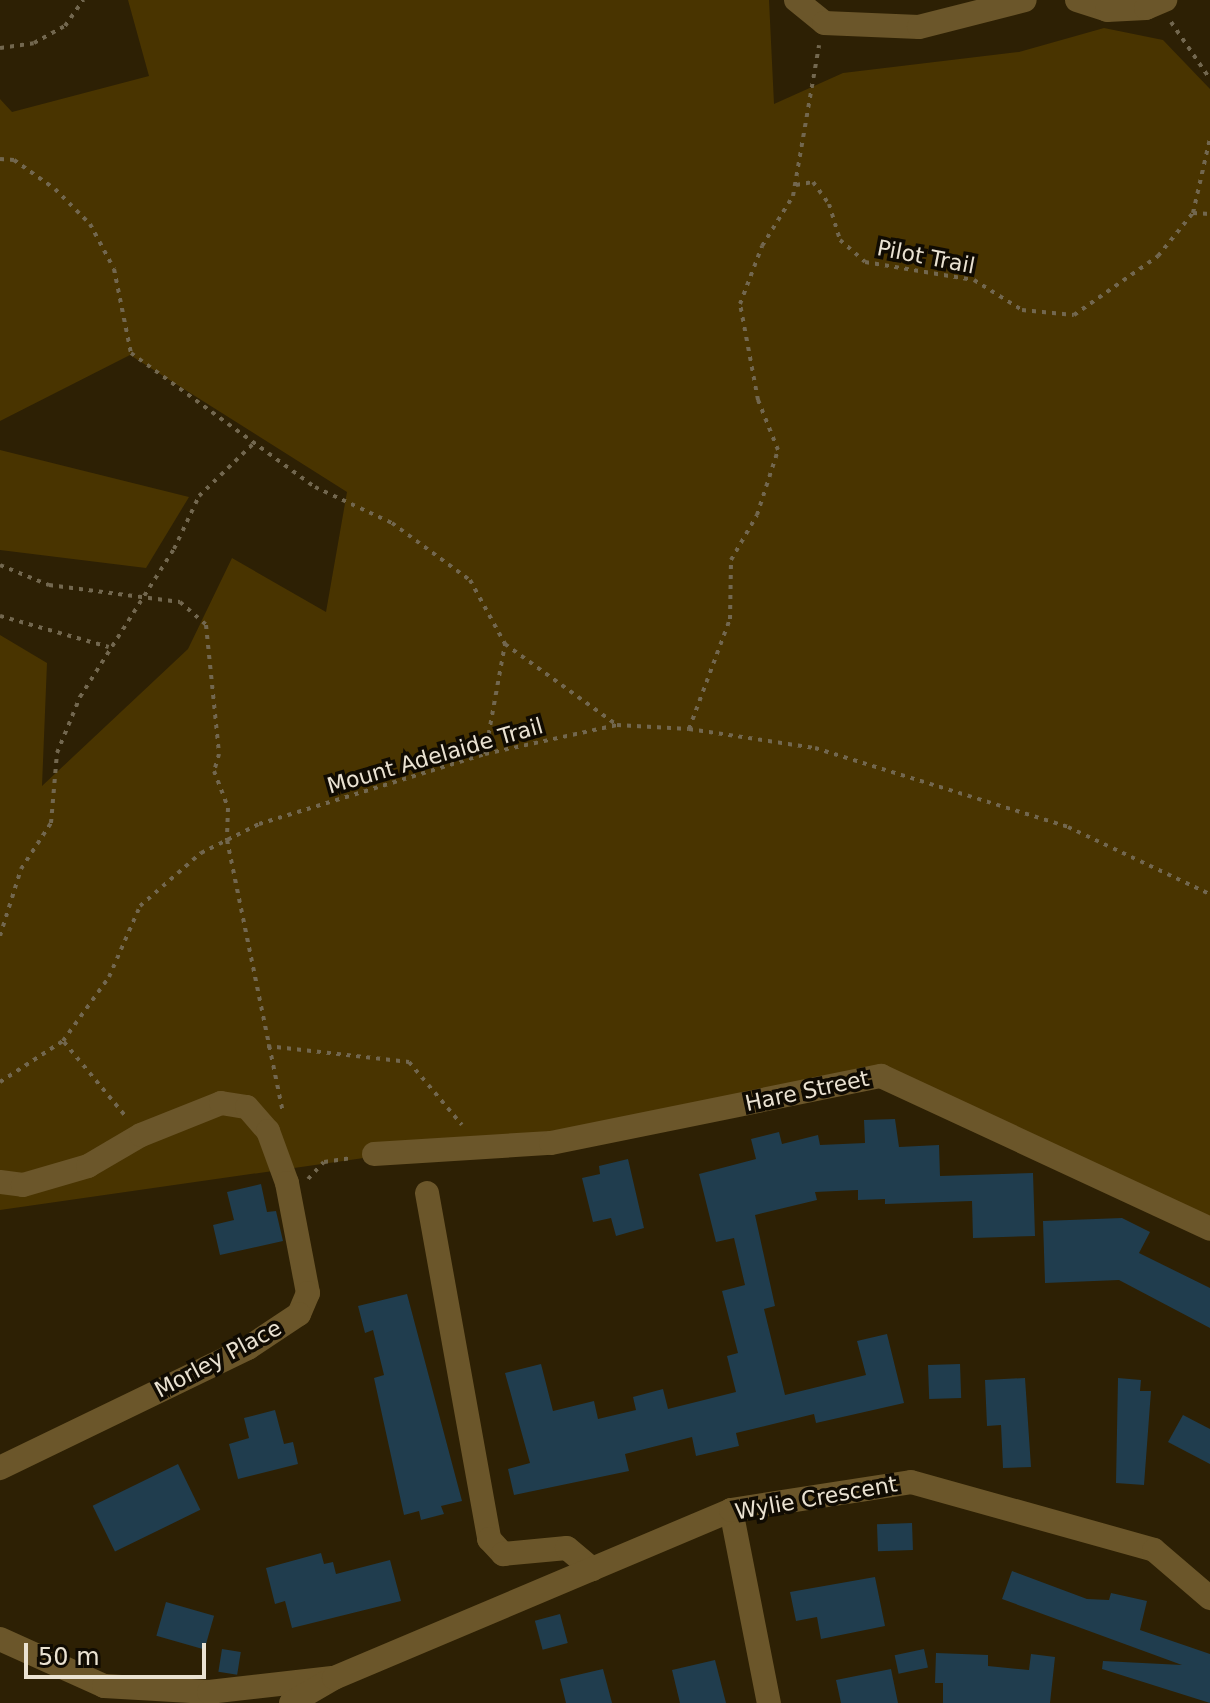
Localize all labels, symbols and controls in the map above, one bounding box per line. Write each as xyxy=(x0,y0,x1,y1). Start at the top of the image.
street label: Pilot Trail xyxy=(875,235,977,279)
street label: Mount Adelaide Trail xyxy=(324,713,546,799)
street label: Hare Street xyxy=(743,1065,871,1117)
street label: Morley Place xyxy=(150,1315,286,1403)
street label: Wylie Crescent xyxy=(733,1471,899,1525)
scale bar xyxy=(28,1627,210,1677)
text: 50 m xyxy=(38,1643,100,1671)

